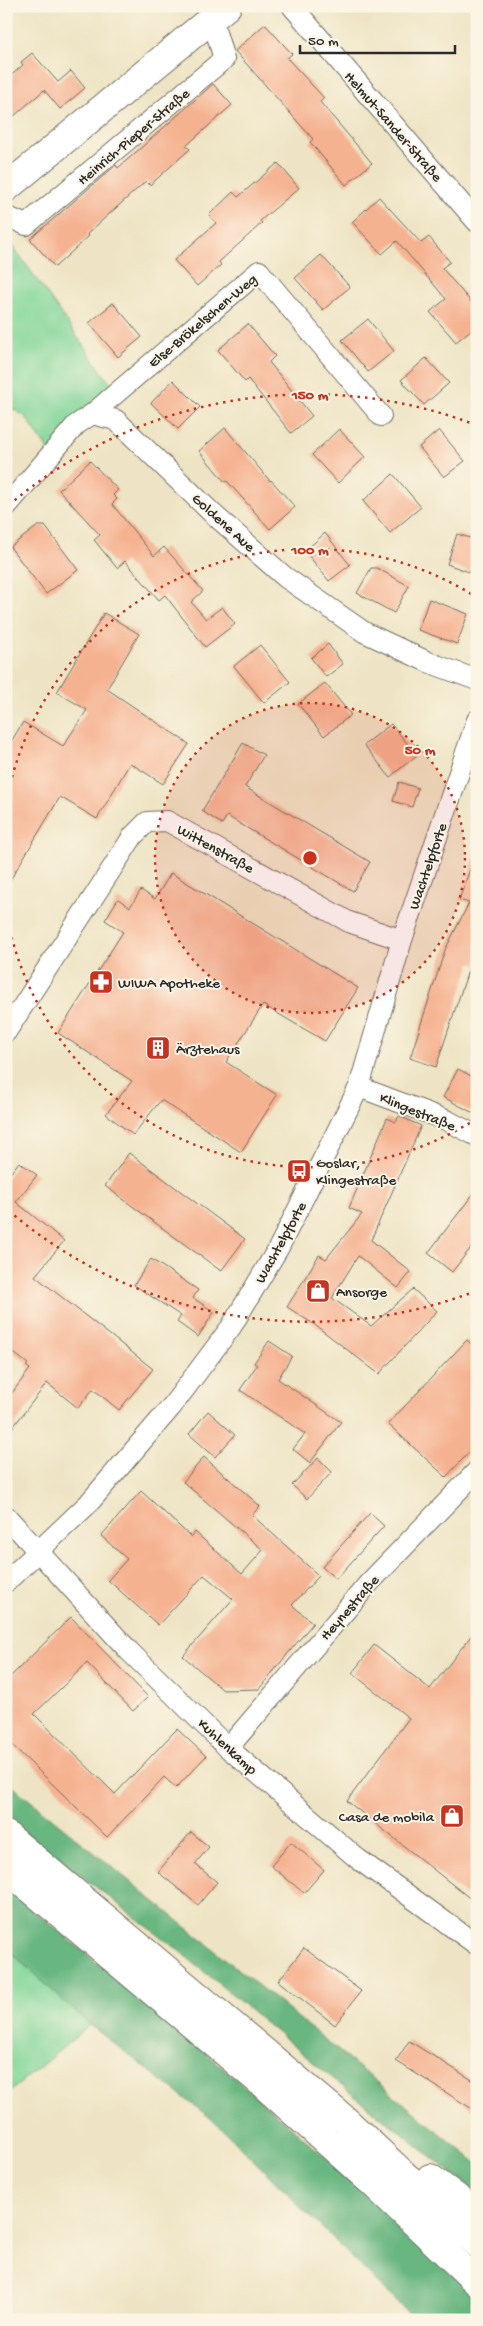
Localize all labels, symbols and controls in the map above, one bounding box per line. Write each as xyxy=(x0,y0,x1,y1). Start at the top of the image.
scale bar xyxy=(300,22,456,54)
text: 50 m xyxy=(308,33,339,51)
street label: Helmut-Sander-Straße xyxy=(340,68,446,186)
street label: Heinrich-Pieper-Straße xyxy=(74,85,194,190)
street label: Else-Brökelschen-Weg xyxy=(145,271,261,372)
text: 150 m xyxy=(291,387,329,405)
street label: Goldene Aue xyxy=(187,490,258,557)
text: 100 m xyxy=(290,542,329,560)
text: 50 m xyxy=(405,742,436,760)
street label: Wittenstraße xyxy=(173,821,257,878)
street label: Wachtelpforte xyxy=(406,821,452,912)
centre of rings xyxy=(301,849,319,867)
pharmacy icon: WIWA Apotheke xyxy=(88,969,114,995)
place label: WIWA Apotheke xyxy=(118,975,220,993)
building icon: Ärztehaus xyxy=(145,1035,171,1061)
place label: Ärztehaus xyxy=(176,1041,240,1059)
street label: Klingestraße xyxy=(377,1089,458,1136)
place label: Goslar, Klingestraße xyxy=(316,1155,397,1190)
bus stop icon: Goslar, Klingestraße xyxy=(286,1158,312,1184)
street label: Wachtelpforte xyxy=(252,1199,312,1287)
shop icon: Ansorge xyxy=(305,1278,331,1304)
place label: Ansorge xyxy=(336,1284,387,1302)
street label: Heynestraße xyxy=(317,1572,384,1645)
street label: Kuhlenkamp xyxy=(193,1715,260,1780)
shop icon: Casa de mobila xyxy=(439,1803,465,1829)
place label: Casa de mobila xyxy=(339,1809,435,1827)

